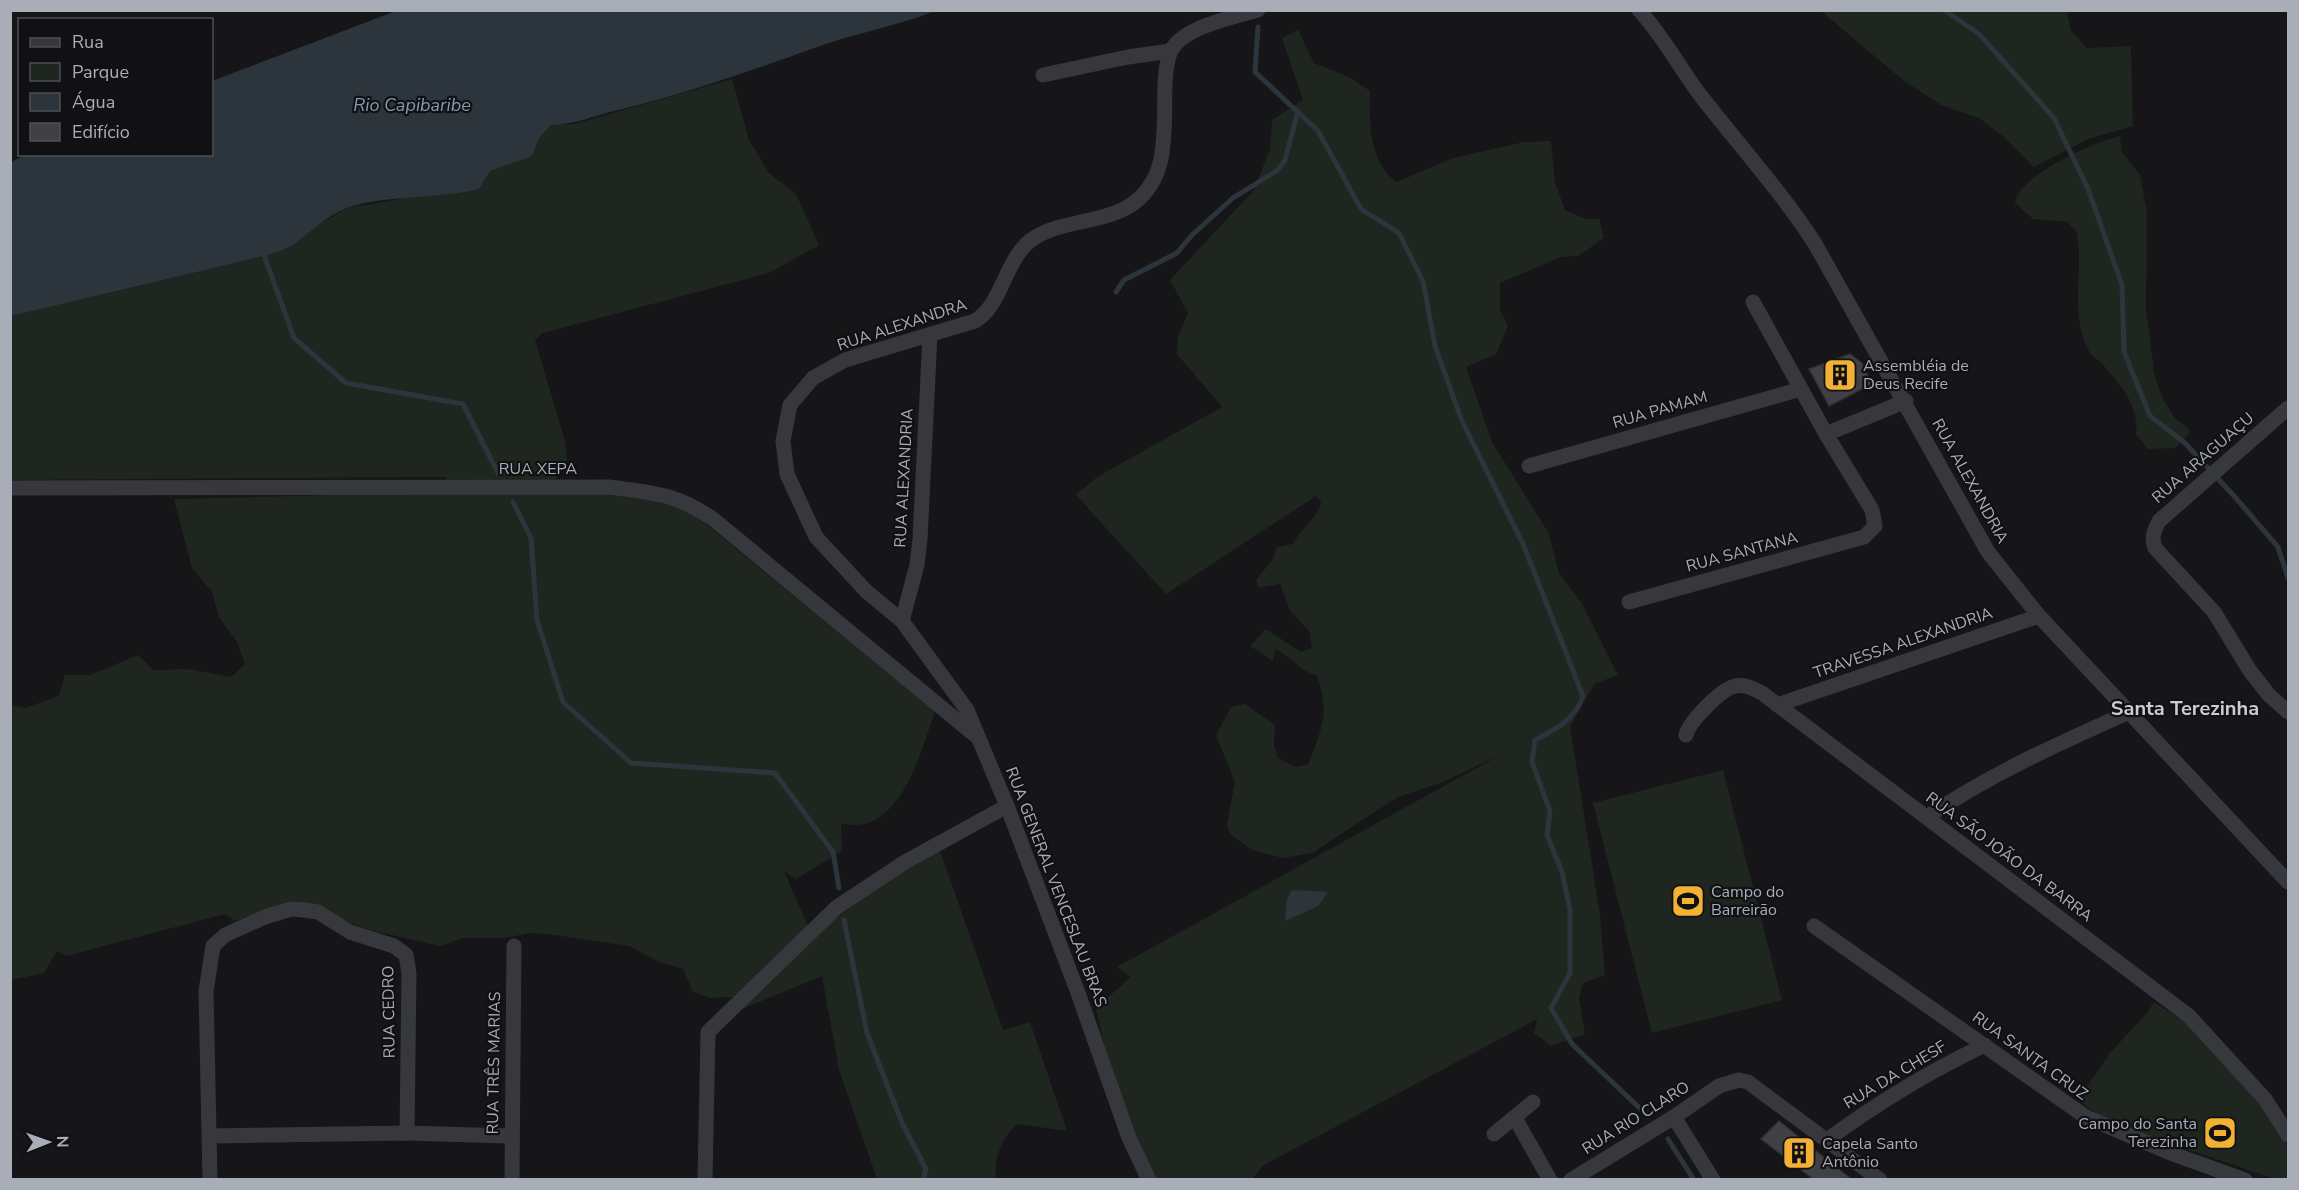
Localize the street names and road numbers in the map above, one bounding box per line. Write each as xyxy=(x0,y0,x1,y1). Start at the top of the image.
street label: RUA ALEXANDRA xyxy=(834,294,970,356)
street label: RUA PAMAM xyxy=(1610,386,1710,434)
street label: RUA ALEXANDRIA xyxy=(889,407,919,548)
street label: RUA ARAGUAÇU xyxy=(2147,407,2259,509)
street label: RUA ALEXANDRIA xyxy=(1927,415,2014,548)
street label: RUA XEPA xyxy=(499,458,578,480)
street label: RUA SANTANA xyxy=(1684,526,1801,578)
street label: TRAVESSA ALEXANDRIA xyxy=(1811,602,1996,684)
street label: RUA GENERAL VENCESLAU BRAS xyxy=(1000,764,1112,1010)
street label: RUA SÃO JOÃO DA BARRA xyxy=(1921,787,2097,927)
street label: RUA CEDRO xyxy=(377,965,401,1059)
street label: RUA TRÊS MARIAS xyxy=(482,991,506,1135)
street label: RUA SANTA CRUZ xyxy=(1968,1007,2093,1106)
street label: RUA DA CHESF xyxy=(1840,1036,1951,1114)
street label: RUA RIO CLARO xyxy=(1578,1076,1694,1160)

